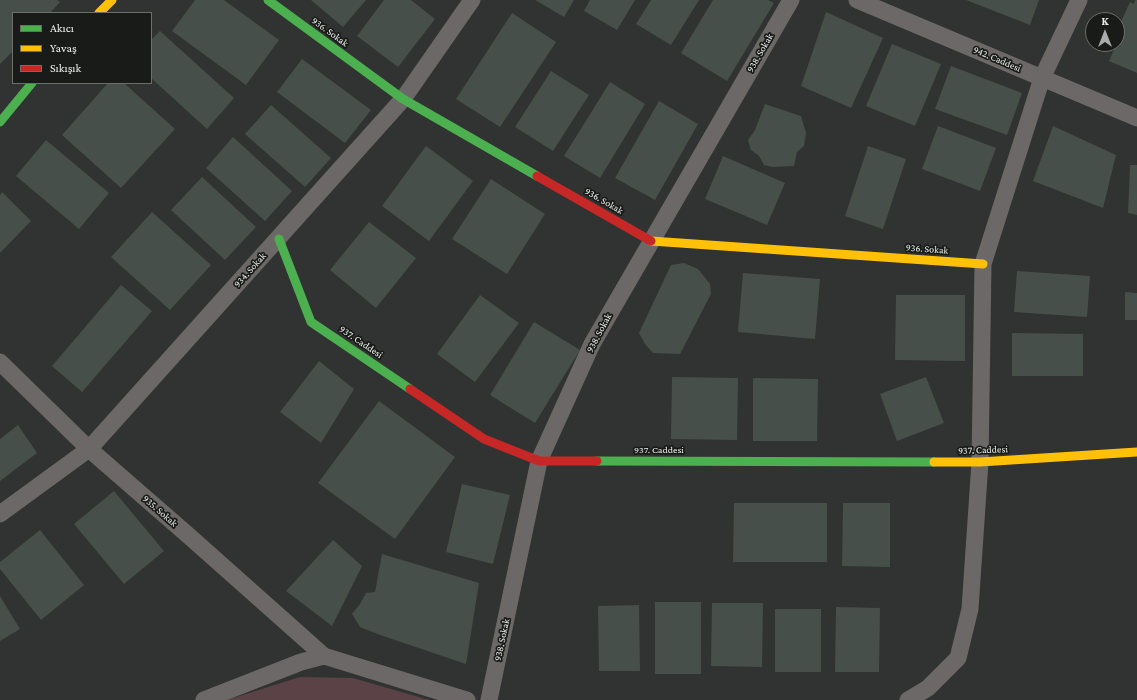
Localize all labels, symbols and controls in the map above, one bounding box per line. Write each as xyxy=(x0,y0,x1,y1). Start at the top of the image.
legend xyxy=(12,12,152,84)
north arrow xyxy=(1085,12,1125,52)
street label: 936. Sokak xyxy=(309,15,351,49)
text: K xyxy=(1101,15,1109,27)
text: Akıcı xyxy=(50,21,74,35)
street label: 938. Sokak xyxy=(744,31,776,75)
text: Yavaş xyxy=(50,41,77,55)
street label: 942. Caddesi xyxy=(971,44,1023,74)
text: Sıkışık xyxy=(50,61,81,75)
street label: 936. Sokak xyxy=(583,185,625,217)
street label: 936. Sokak xyxy=(905,242,949,256)
street label: 934. Sokak xyxy=(231,250,269,290)
street label: 938. Sokak xyxy=(584,311,614,355)
street label: 937. Caddesi xyxy=(337,323,385,361)
street label: 937. Caddesi xyxy=(958,443,1008,457)
street label: 937. Caddesi xyxy=(634,444,684,456)
street label: 935. Sokak xyxy=(140,493,180,529)
street label: 938. Sokak xyxy=(492,618,512,662)

